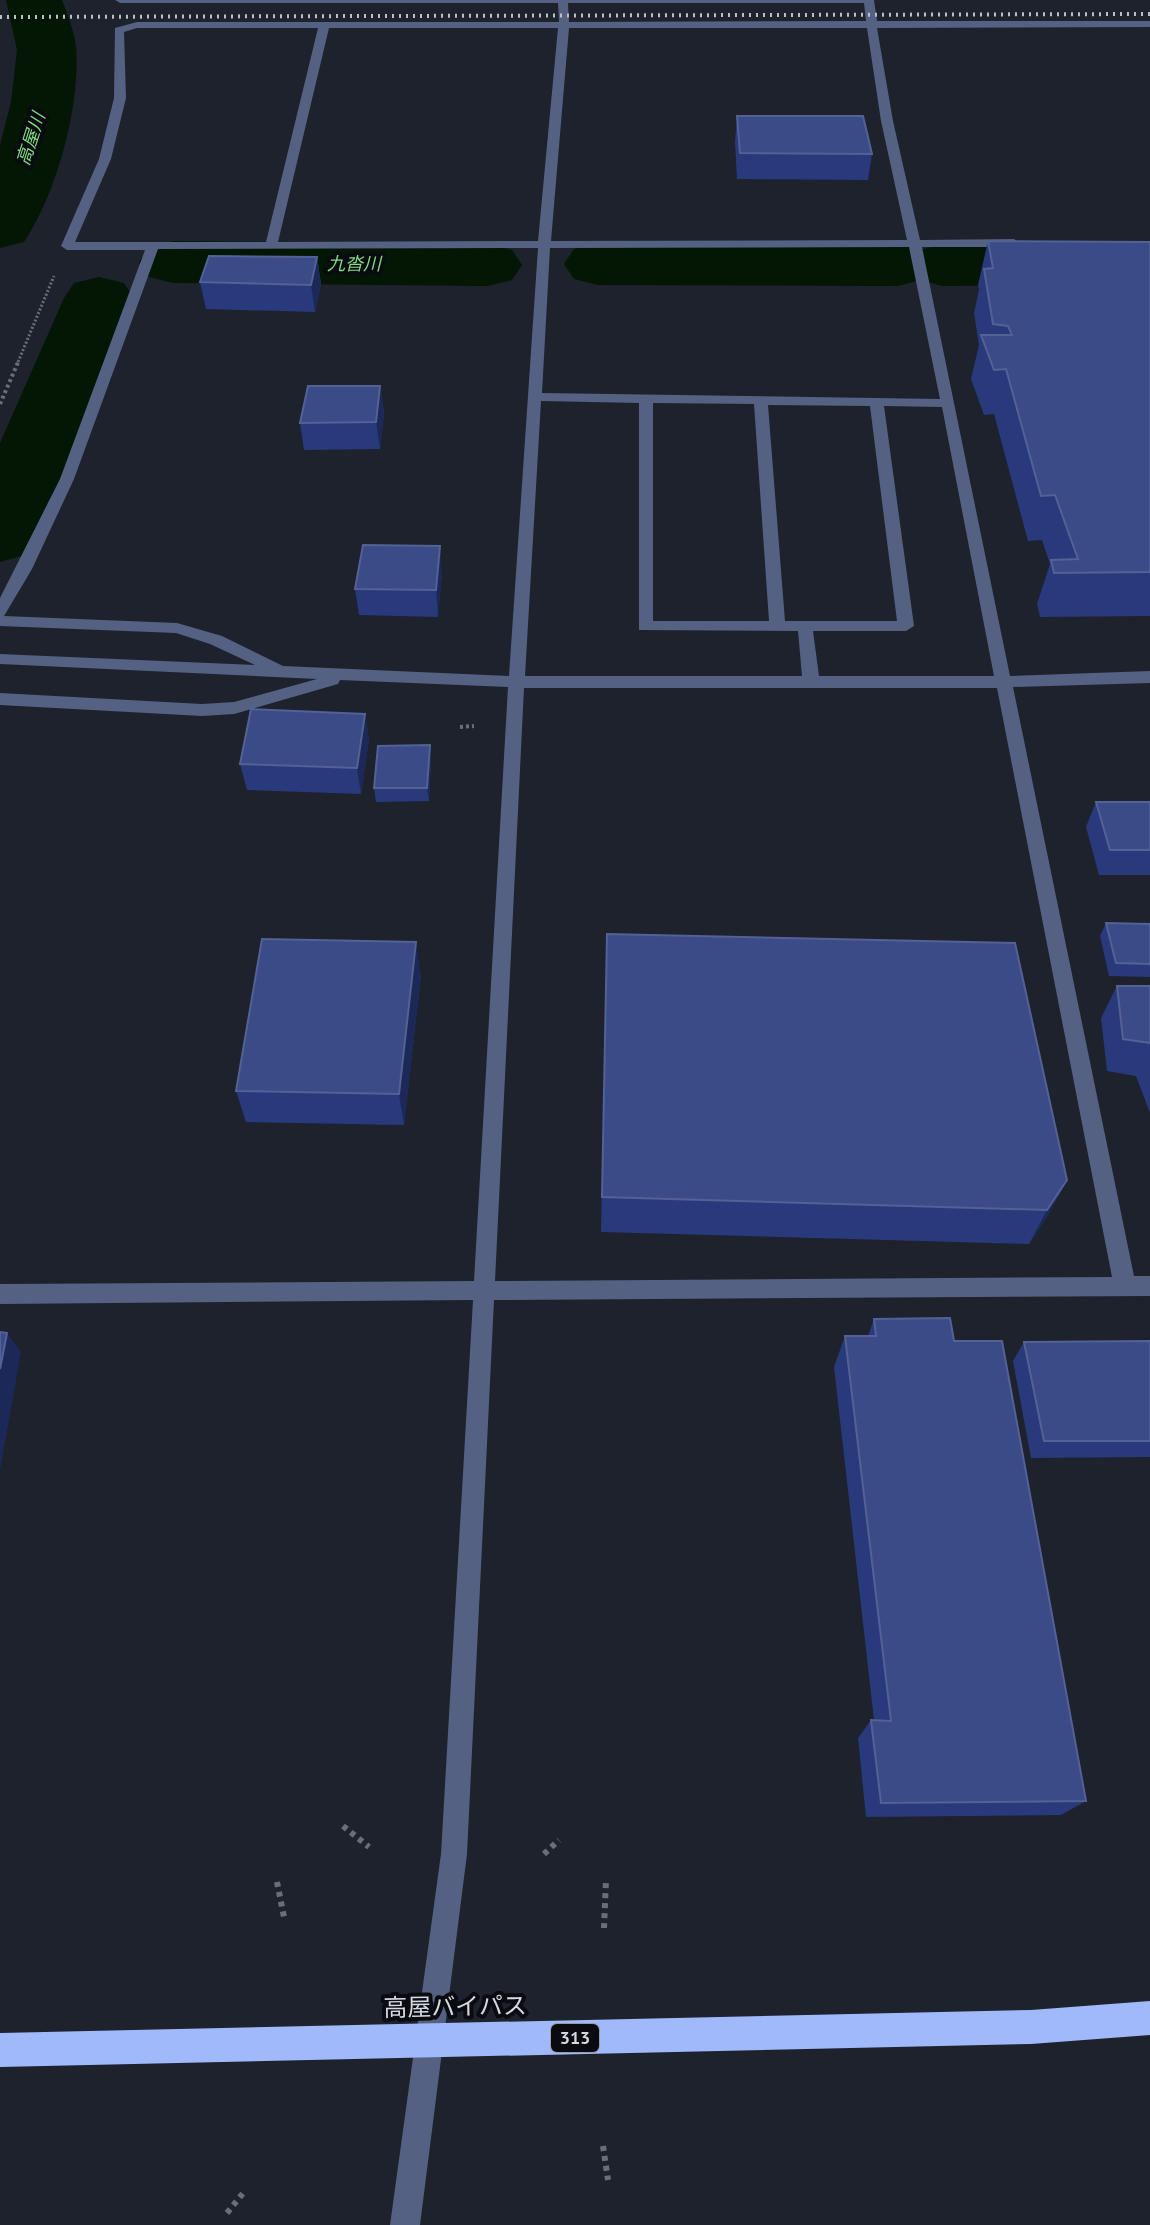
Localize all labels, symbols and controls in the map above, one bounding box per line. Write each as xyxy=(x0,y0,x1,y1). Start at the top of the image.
water label: 高屋川 xyxy=(11,108,50,168)
water label: 九沓川 xyxy=(327,252,383,275)
street label: 高屋バイパス xyxy=(383,1990,527,2023)
road number: 313 xyxy=(551,2024,599,2052)

